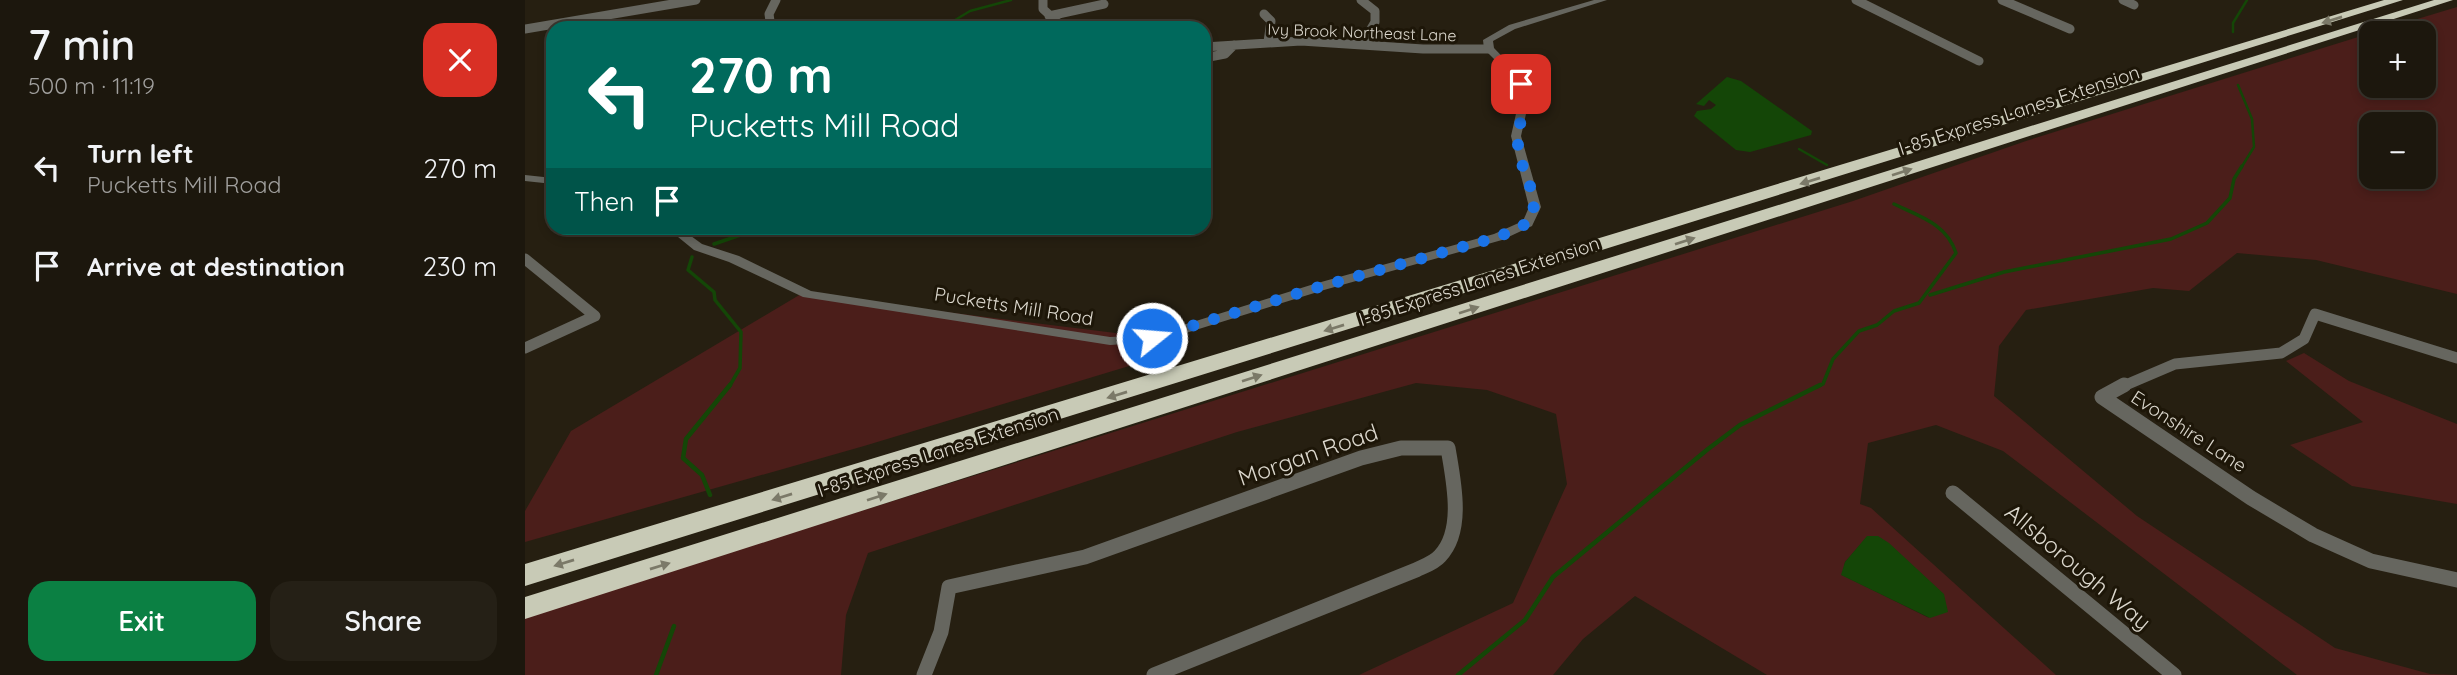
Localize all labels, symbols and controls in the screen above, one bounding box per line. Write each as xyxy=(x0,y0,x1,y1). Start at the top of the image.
one-way arrow xyxy=(2321,16,2342,26)
text: 7 min xyxy=(28,18,135,71)
street label: Ivy Brook Northeast Lane xyxy=(1267,19,1457,45)
map controls xyxy=(2359,21,2436,189)
button: + xyxy=(2359,21,2436,98)
button: close xyxy=(423,23,497,97)
text: 270 m xyxy=(689,44,833,105)
icon: left xyxy=(574,49,665,140)
pin xyxy=(1491,54,1551,114)
street label: I-85 Express Lanes Extension xyxy=(1895,60,2143,160)
icon: arrive xyxy=(1502,65,1540,103)
text: 500 m · 11:19 xyxy=(28,71,155,100)
text: Pucketts Mill Road xyxy=(689,105,959,145)
button: − xyxy=(2359,112,2436,189)
text: Turn left xyxy=(87,137,194,170)
icon: left xyxy=(28,149,66,187)
text: 270 m xyxy=(423,152,497,185)
one-way arrow xyxy=(1892,167,1913,177)
text: Pucketts Mill Road xyxy=(87,170,281,199)
one-way arrow xyxy=(1800,176,1821,186)
icon: arrive xyxy=(648,182,686,220)
text: Then xyxy=(574,185,634,218)
street label: I-85 Express Lanes Extension xyxy=(1355,231,1603,331)
one-way arrow xyxy=(1675,235,1696,246)
icon: arrive xyxy=(28,247,66,285)
text: Arrive at destination xyxy=(87,250,345,283)
text: 230 m xyxy=(423,250,497,283)
street label: Pucketts Mill Road xyxy=(933,282,1095,330)
position arrow xyxy=(1115,301,1189,375)
one-way arrow xyxy=(1458,304,1479,314)
one-way arrow xyxy=(1323,323,1344,333)
one-way arrow xyxy=(1241,373,1262,383)
street label: Evonshire Lane xyxy=(2127,385,2251,477)
one-way arrow xyxy=(1106,391,1127,401)
street label: I-85 Express Lanes Extension xyxy=(814,402,1062,502)
street label: Morgan Road xyxy=(1234,417,1382,492)
one-way arrow xyxy=(771,492,792,502)
one-way arrow xyxy=(867,492,888,502)
street label: Allsborough Way xyxy=(1999,497,2157,636)
one-way arrow xyxy=(553,558,574,569)
one-way arrow xyxy=(650,560,671,570)
button: Exit xyxy=(28,581,256,661)
button: Share xyxy=(270,581,497,661)

